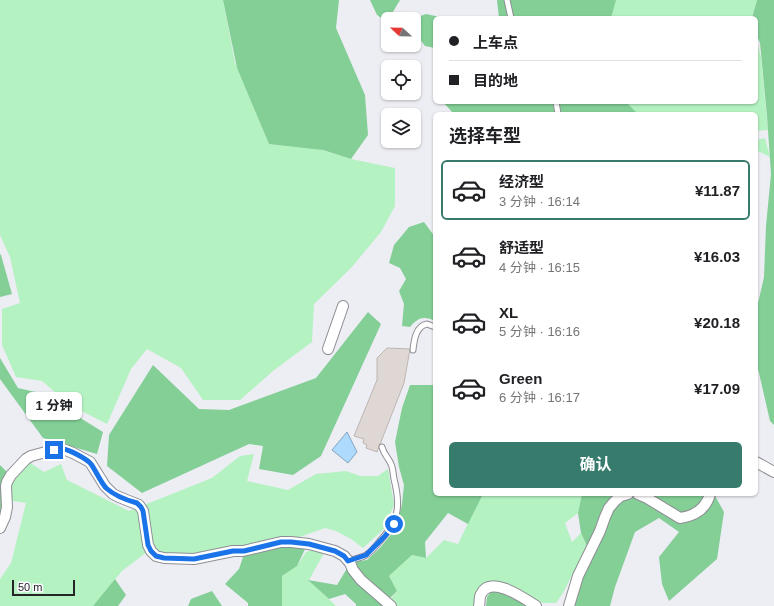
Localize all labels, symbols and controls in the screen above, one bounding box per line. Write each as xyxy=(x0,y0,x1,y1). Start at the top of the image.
north arrow xyxy=(381,12,421,52)
map controls xyxy=(381,12,421,148)
text: 上车点 xyxy=(473,34,518,51)
button: locate xyxy=(381,60,421,100)
text: 目的地 xyxy=(473,72,518,89)
button: layers xyxy=(381,108,421,148)
text: 选择车型 xyxy=(449,126,521,146)
icon: car xyxy=(451,172,487,208)
text: 经济型 xyxy=(499,173,544,190)
text: ¥11.87 xyxy=(695,182,740,199)
text: 3 分钟 · 16:14 xyxy=(499,194,580,209)
icon: car xyxy=(451,238,487,274)
text: 舒适型 xyxy=(499,239,544,256)
text: ¥16.03 xyxy=(694,248,740,265)
text: 4 分钟 · 16:15 xyxy=(499,260,580,275)
icon: car xyxy=(451,304,487,340)
text: XL xyxy=(499,304,518,321)
text: ¥20.18 xyxy=(694,314,740,331)
text: 5 分钟 · 16:16 xyxy=(499,324,580,339)
icon: car xyxy=(451,370,487,406)
text: Green xyxy=(499,370,542,387)
text: ¥17.09 xyxy=(694,380,740,397)
text: 6 分钟 · 16:17 xyxy=(499,390,580,405)
callout: 1 分钟 xyxy=(26,392,82,420)
text: 1 分钟 xyxy=(36,398,72,413)
route end xyxy=(45,441,63,459)
button: 确认 xyxy=(449,442,742,488)
route start xyxy=(385,515,403,533)
scale bar xyxy=(12,578,75,597)
text: 50 m xyxy=(18,581,42,593)

